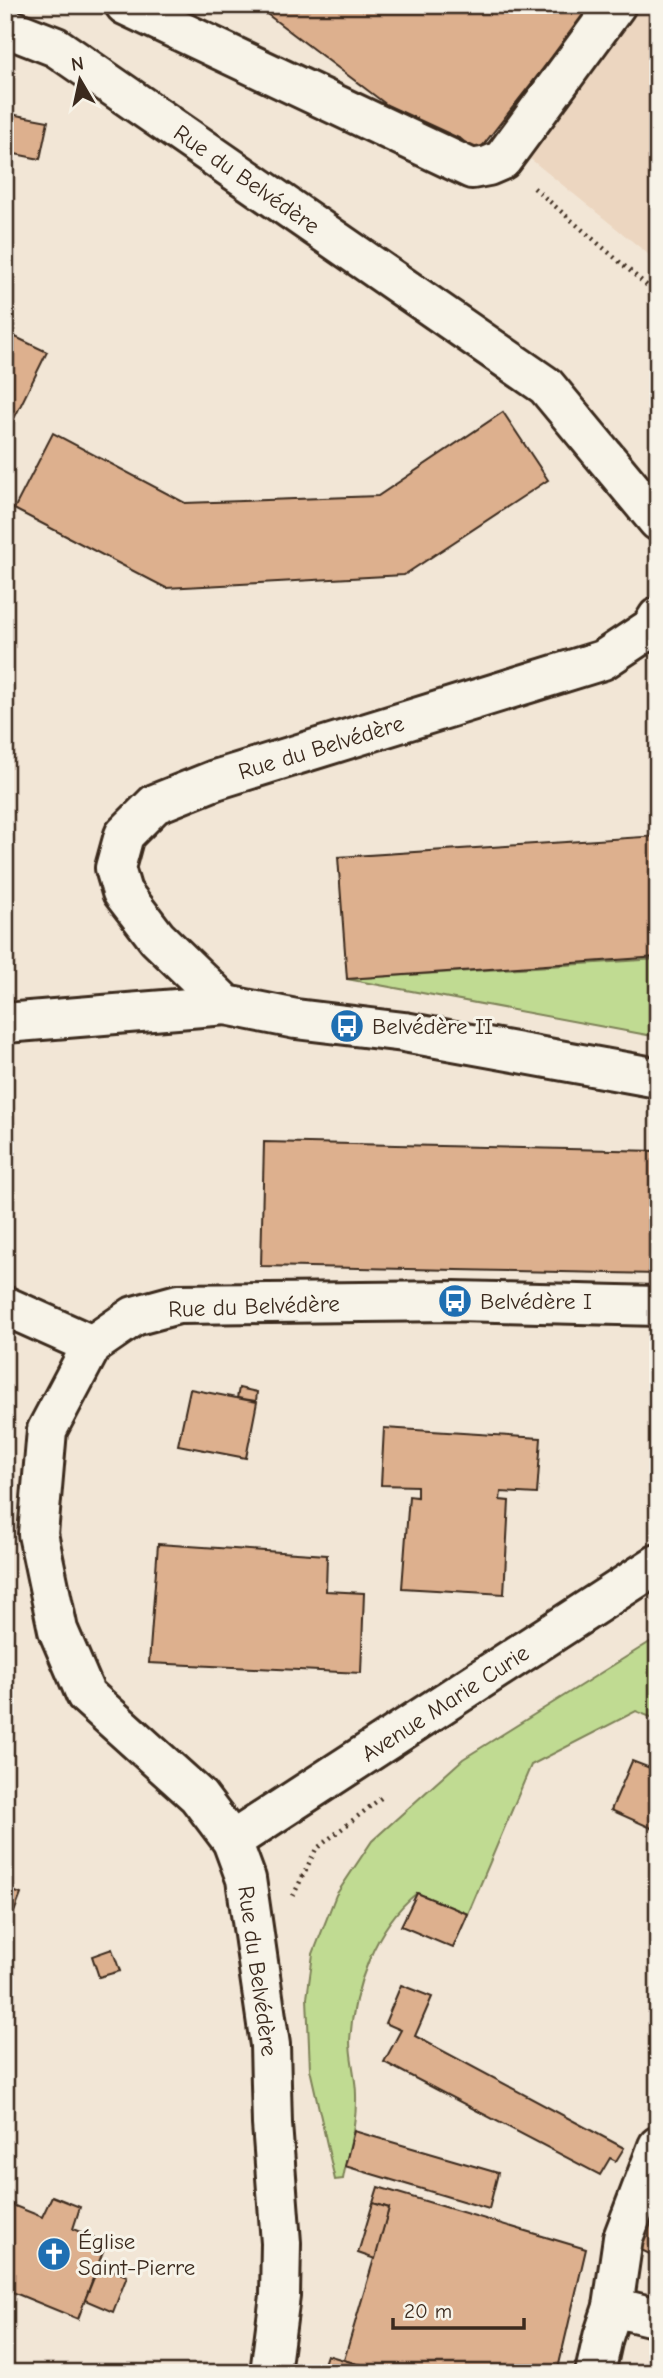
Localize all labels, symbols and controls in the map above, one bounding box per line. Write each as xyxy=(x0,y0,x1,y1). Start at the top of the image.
north arrow xyxy=(46,46,116,116)
text: N xyxy=(70,52,85,76)
street label: Rue du Belvédère xyxy=(169,119,325,240)
street label: Rue du Belvédère xyxy=(235,709,407,785)
bus stop icon: Belvédère II xyxy=(328,1007,366,1045)
place label: Belvédère II xyxy=(372,1013,493,1040)
bus stop icon: Belvédère I xyxy=(436,1282,474,1320)
place label: Belvédère I xyxy=(480,1288,592,1315)
street label: Rue du Belvédère xyxy=(168,1290,340,1323)
street label: Avenue Marie Curie xyxy=(356,1639,534,1768)
street label: Rue du Belvédère xyxy=(232,1884,283,2058)
place label: Église Saint-Pierre xyxy=(78,2228,195,2281)
church icon: Église Saint-Pierre xyxy=(35,2235,73,2273)
scale bar xyxy=(393,2287,525,2331)
text: 20 m xyxy=(404,2299,452,2323)

